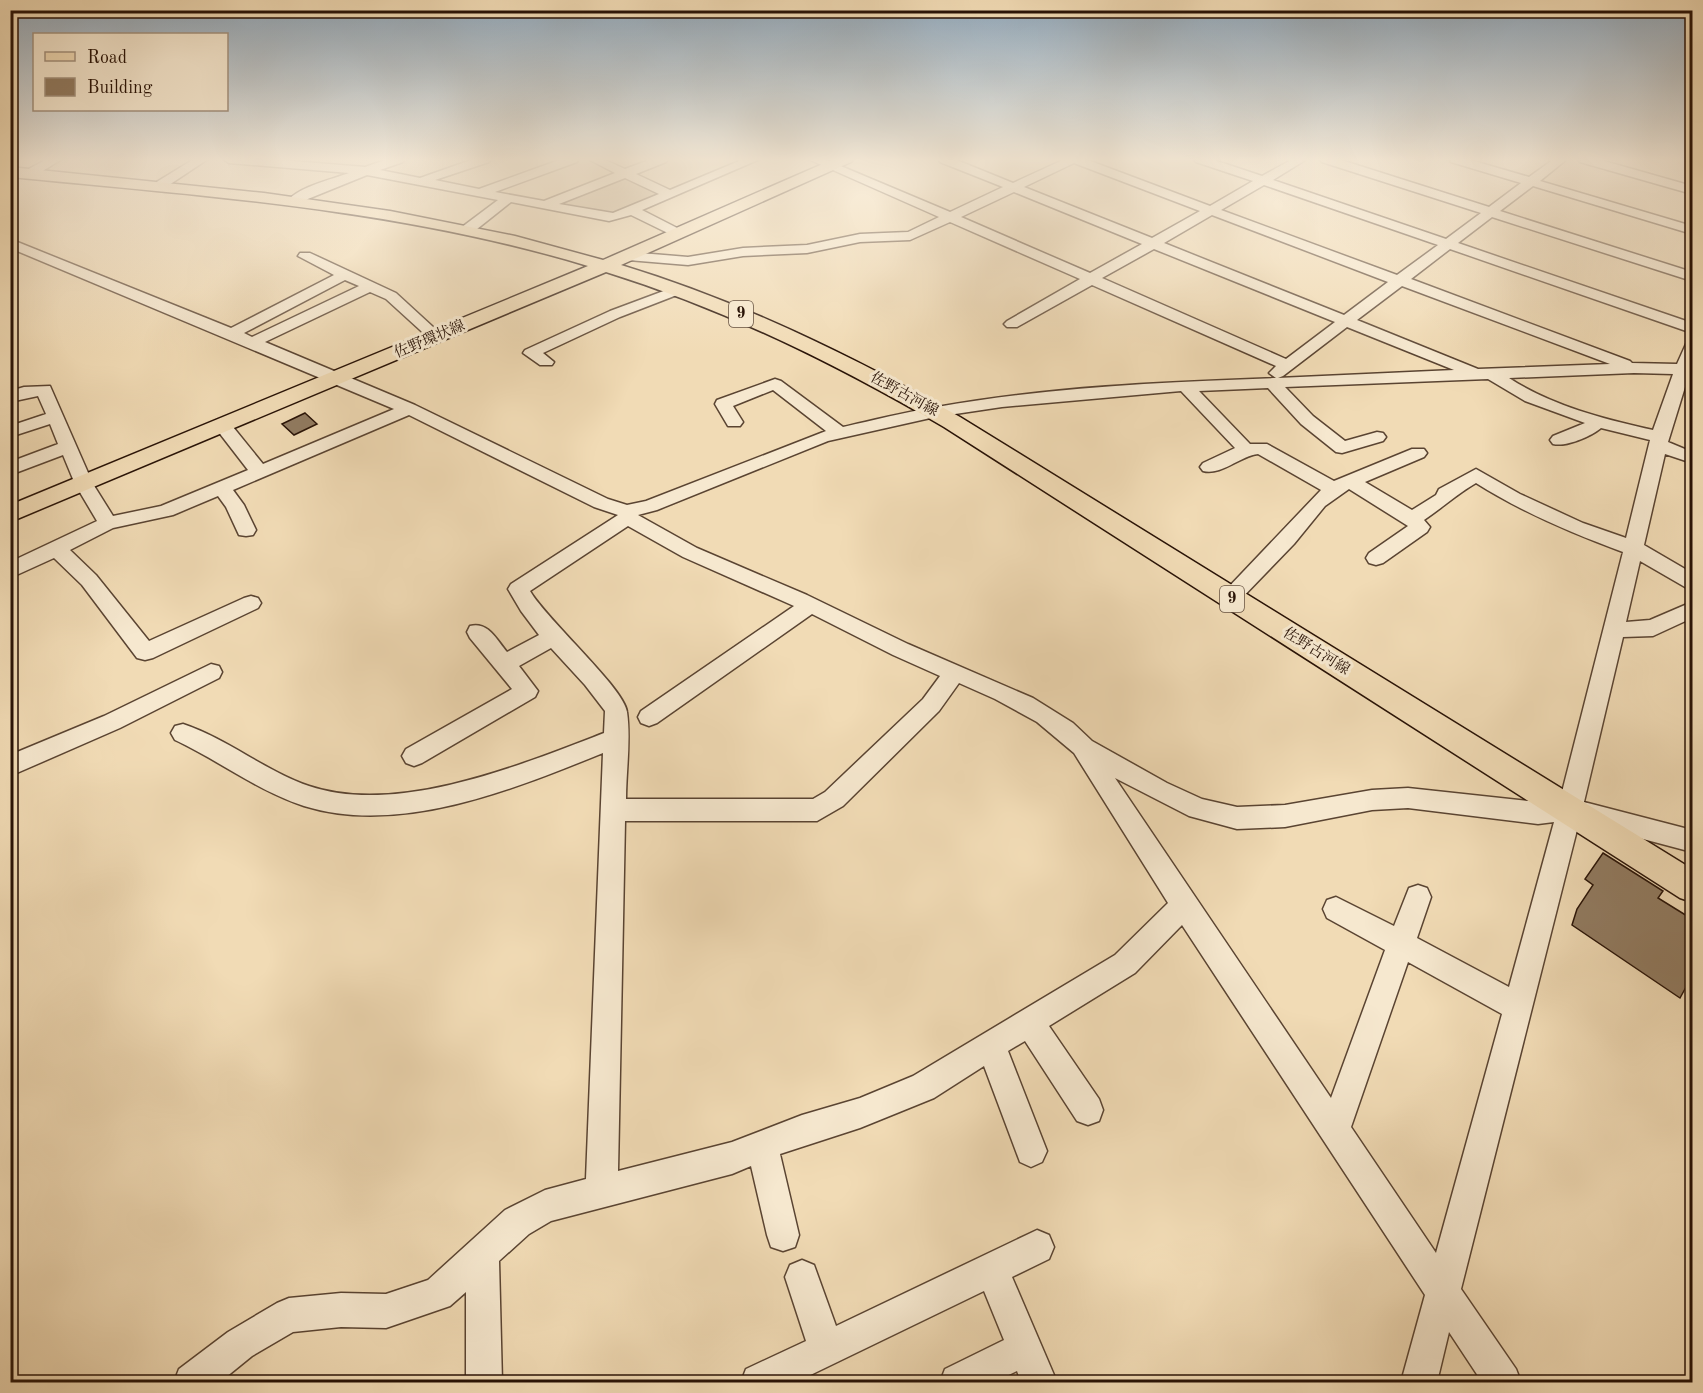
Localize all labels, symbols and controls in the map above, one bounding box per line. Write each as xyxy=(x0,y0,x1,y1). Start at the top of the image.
legend xyxy=(33,33,228,111)
text: Road xyxy=(87,49,127,67)
text: Building xyxy=(87,79,153,97)
road number: 9 xyxy=(729,301,753,327)
street label: 佐野環状線 xyxy=(392,317,467,362)
street label: 佐野古河線 xyxy=(868,369,941,420)
road number: 9 xyxy=(1220,586,1244,612)
street label: 佐野古河線 xyxy=(1280,624,1353,678)

